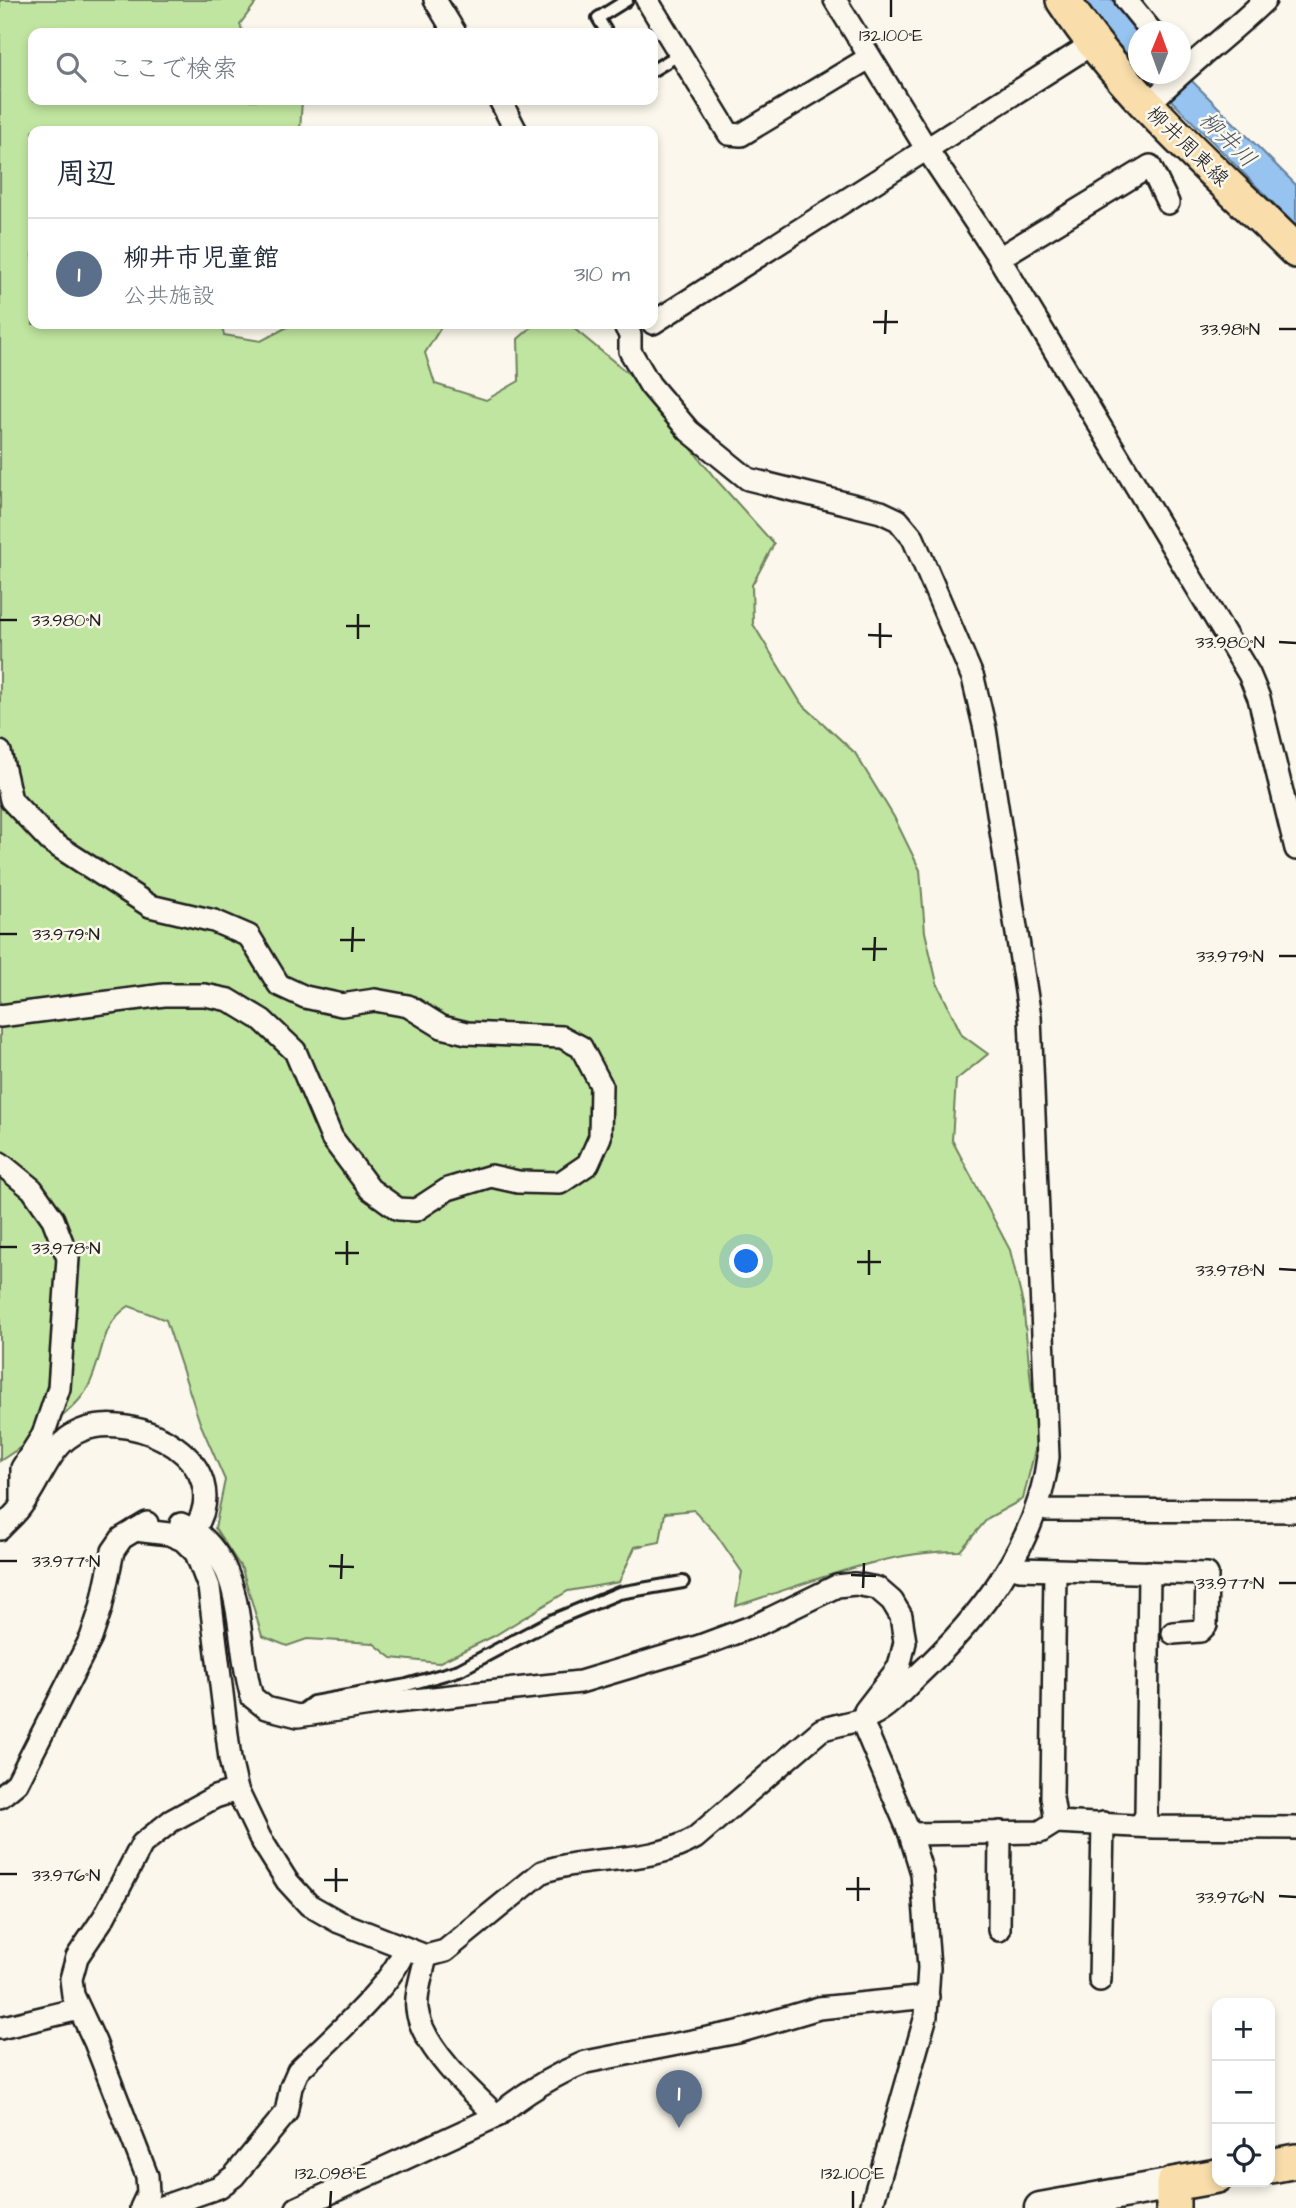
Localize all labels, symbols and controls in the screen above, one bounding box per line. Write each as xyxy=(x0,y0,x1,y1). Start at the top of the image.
north arrow xyxy=(1128,21,1191,84)
text: 132.100°E xyxy=(859,23,923,48)
search box xyxy=(28,28,658,105)
icon: search xyxy=(52,48,90,86)
text: ここで検索 xyxy=(108,51,238,87)
street label: 柳井周東線 xyxy=(1140,99,1235,193)
water label: 柳井川 xyxy=(1191,104,1263,175)
text: 周辺 xyxy=(56,153,116,195)
text: 柳井市児童館 xyxy=(123,240,279,276)
text: 1 xyxy=(78,258,80,290)
text: 310 m xyxy=(574,258,630,290)
text: 公共施設 xyxy=(123,280,215,312)
text: 33.981°N xyxy=(1200,317,1260,342)
text: 33.980°N xyxy=(31,608,101,633)
text: 33.980°N xyxy=(1195,630,1265,655)
text: 33.979°N xyxy=(32,922,100,947)
text: 33.979°N xyxy=(1196,944,1264,969)
text: 33.978°N xyxy=(31,1236,101,1261)
your location xyxy=(729,1244,763,1278)
text: 33.978°N xyxy=(1195,1258,1265,1283)
text: 33.977°N xyxy=(32,1549,100,1574)
text: 33.977°N xyxy=(1196,1571,1264,1596)
text: 33.976°N xyxy=(32,1863,100,1888)
text: 33.976°N xyxy=(1196,1885,1264,1910)
map controls xyxy=(1212,1998,1275,2187)
button: + xyxy=(1212,1998,1275,2061)
button: − xyxy=(1212,2061,1275,2124)
pin: 1 xyxy=(656,2070,702,2128)
button: locate xyxy=(1212,2124,1275,2187)
text: 132.098°E xyxy=(295,2161,367,2186)
text: 132.100°E xyxy=(821,2161,885,2186)

